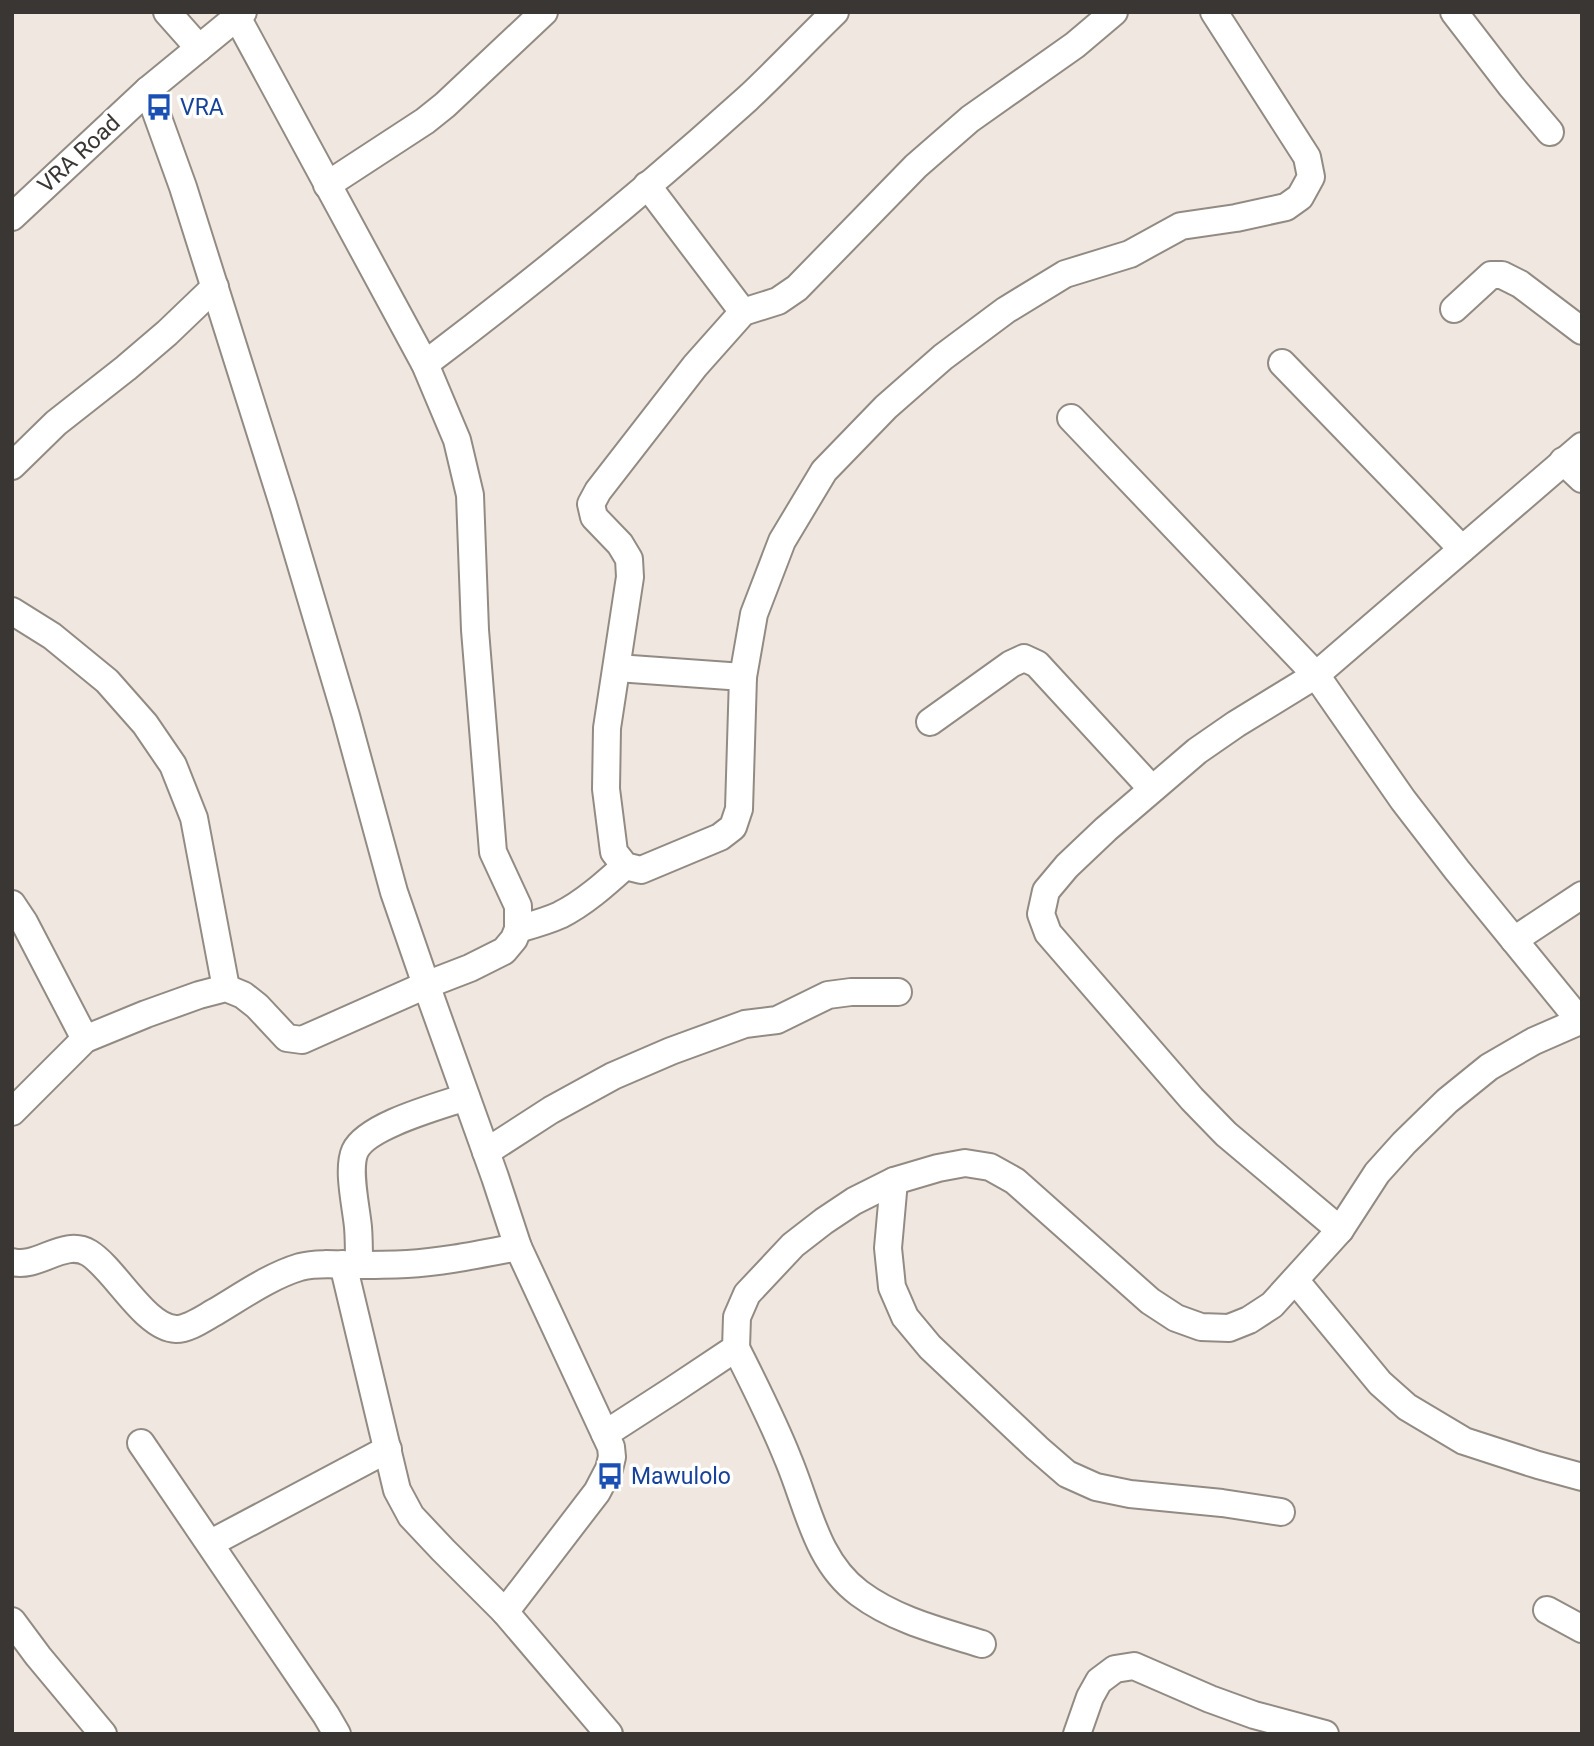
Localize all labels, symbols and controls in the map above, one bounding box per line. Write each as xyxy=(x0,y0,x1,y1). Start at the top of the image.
bus stop icon: VRA xyxy=(144,92,174,122)
place label: VRA xyxy=(180,94,224,121)
street label: VRA Road xyxy=(32,109,126,199)
bus stop icon: Mawulolo xyxy=(595,1461,625,1491)
place label: Mawulolo xyxy=(631,1463,731,1490)

